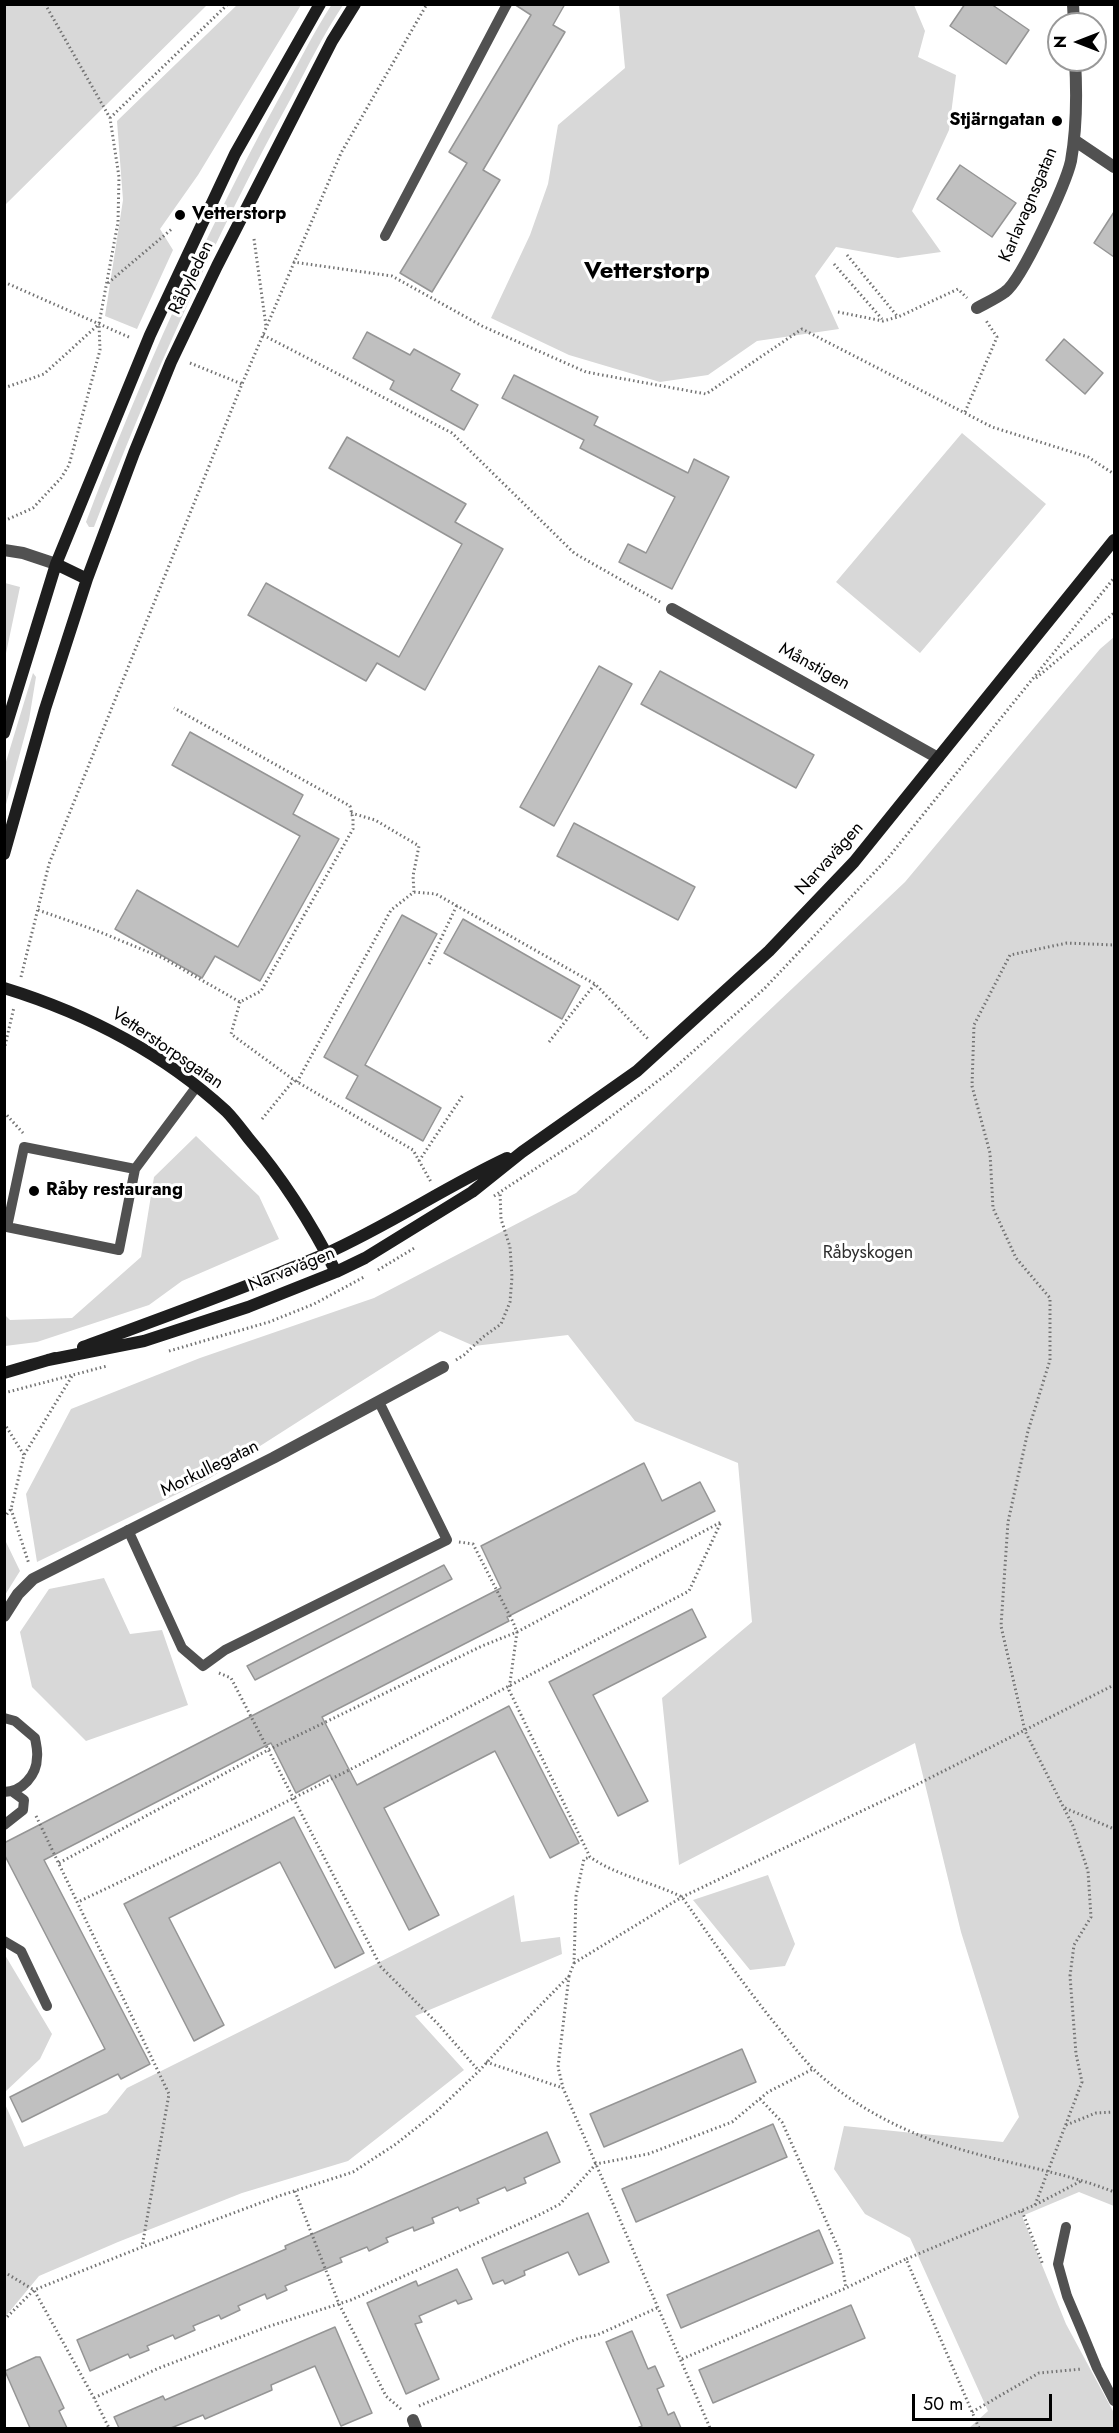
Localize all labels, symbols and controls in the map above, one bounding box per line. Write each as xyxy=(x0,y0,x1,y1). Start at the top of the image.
north arrow xyxy=(1047,12,1107,72)
text: N xyxy=(1049,36,1072,48)
place label: Stjärngatan xyxy=(949,110,1045,132)
marker: Stjärngatan xyxy=(1050,114,1064,128)
street label: Karlavagnsgatan xyxy=(995,144,1063,266)
place label: Vetterstorp xyxy=(192,204,286,226)
marker: Vetterstorp xyxy=(173,208,187,222)
street label: Råbyleden xyxy=(165,238,219,318)
district label: Vetterstorp xyxy=(584,258,710,286)
street label: Månstigen xyxy=(775,639,853,695)
street label: Narvavägen xyxy=(791,818,869,900)
street label: Vetterstorpsgatan xyxy=(107,1004,227,1094)
place label: Råby restaurang xyxy=(46,1180,183,1202)
marker: Råby restaurang xyxy=(27,1184,41,1198)
street label: Narvavägen xyxy=(246,1243,338,1297)
park label: Råbyskogen xyxy=(823,1243,913,1265)
street label: Morkullegatan xyxy=(157,1436,263,1502)
scale bar xyxy=(915,2382,1054,2420)
text: 50 m xyxy=(923,2391,963,2417)

